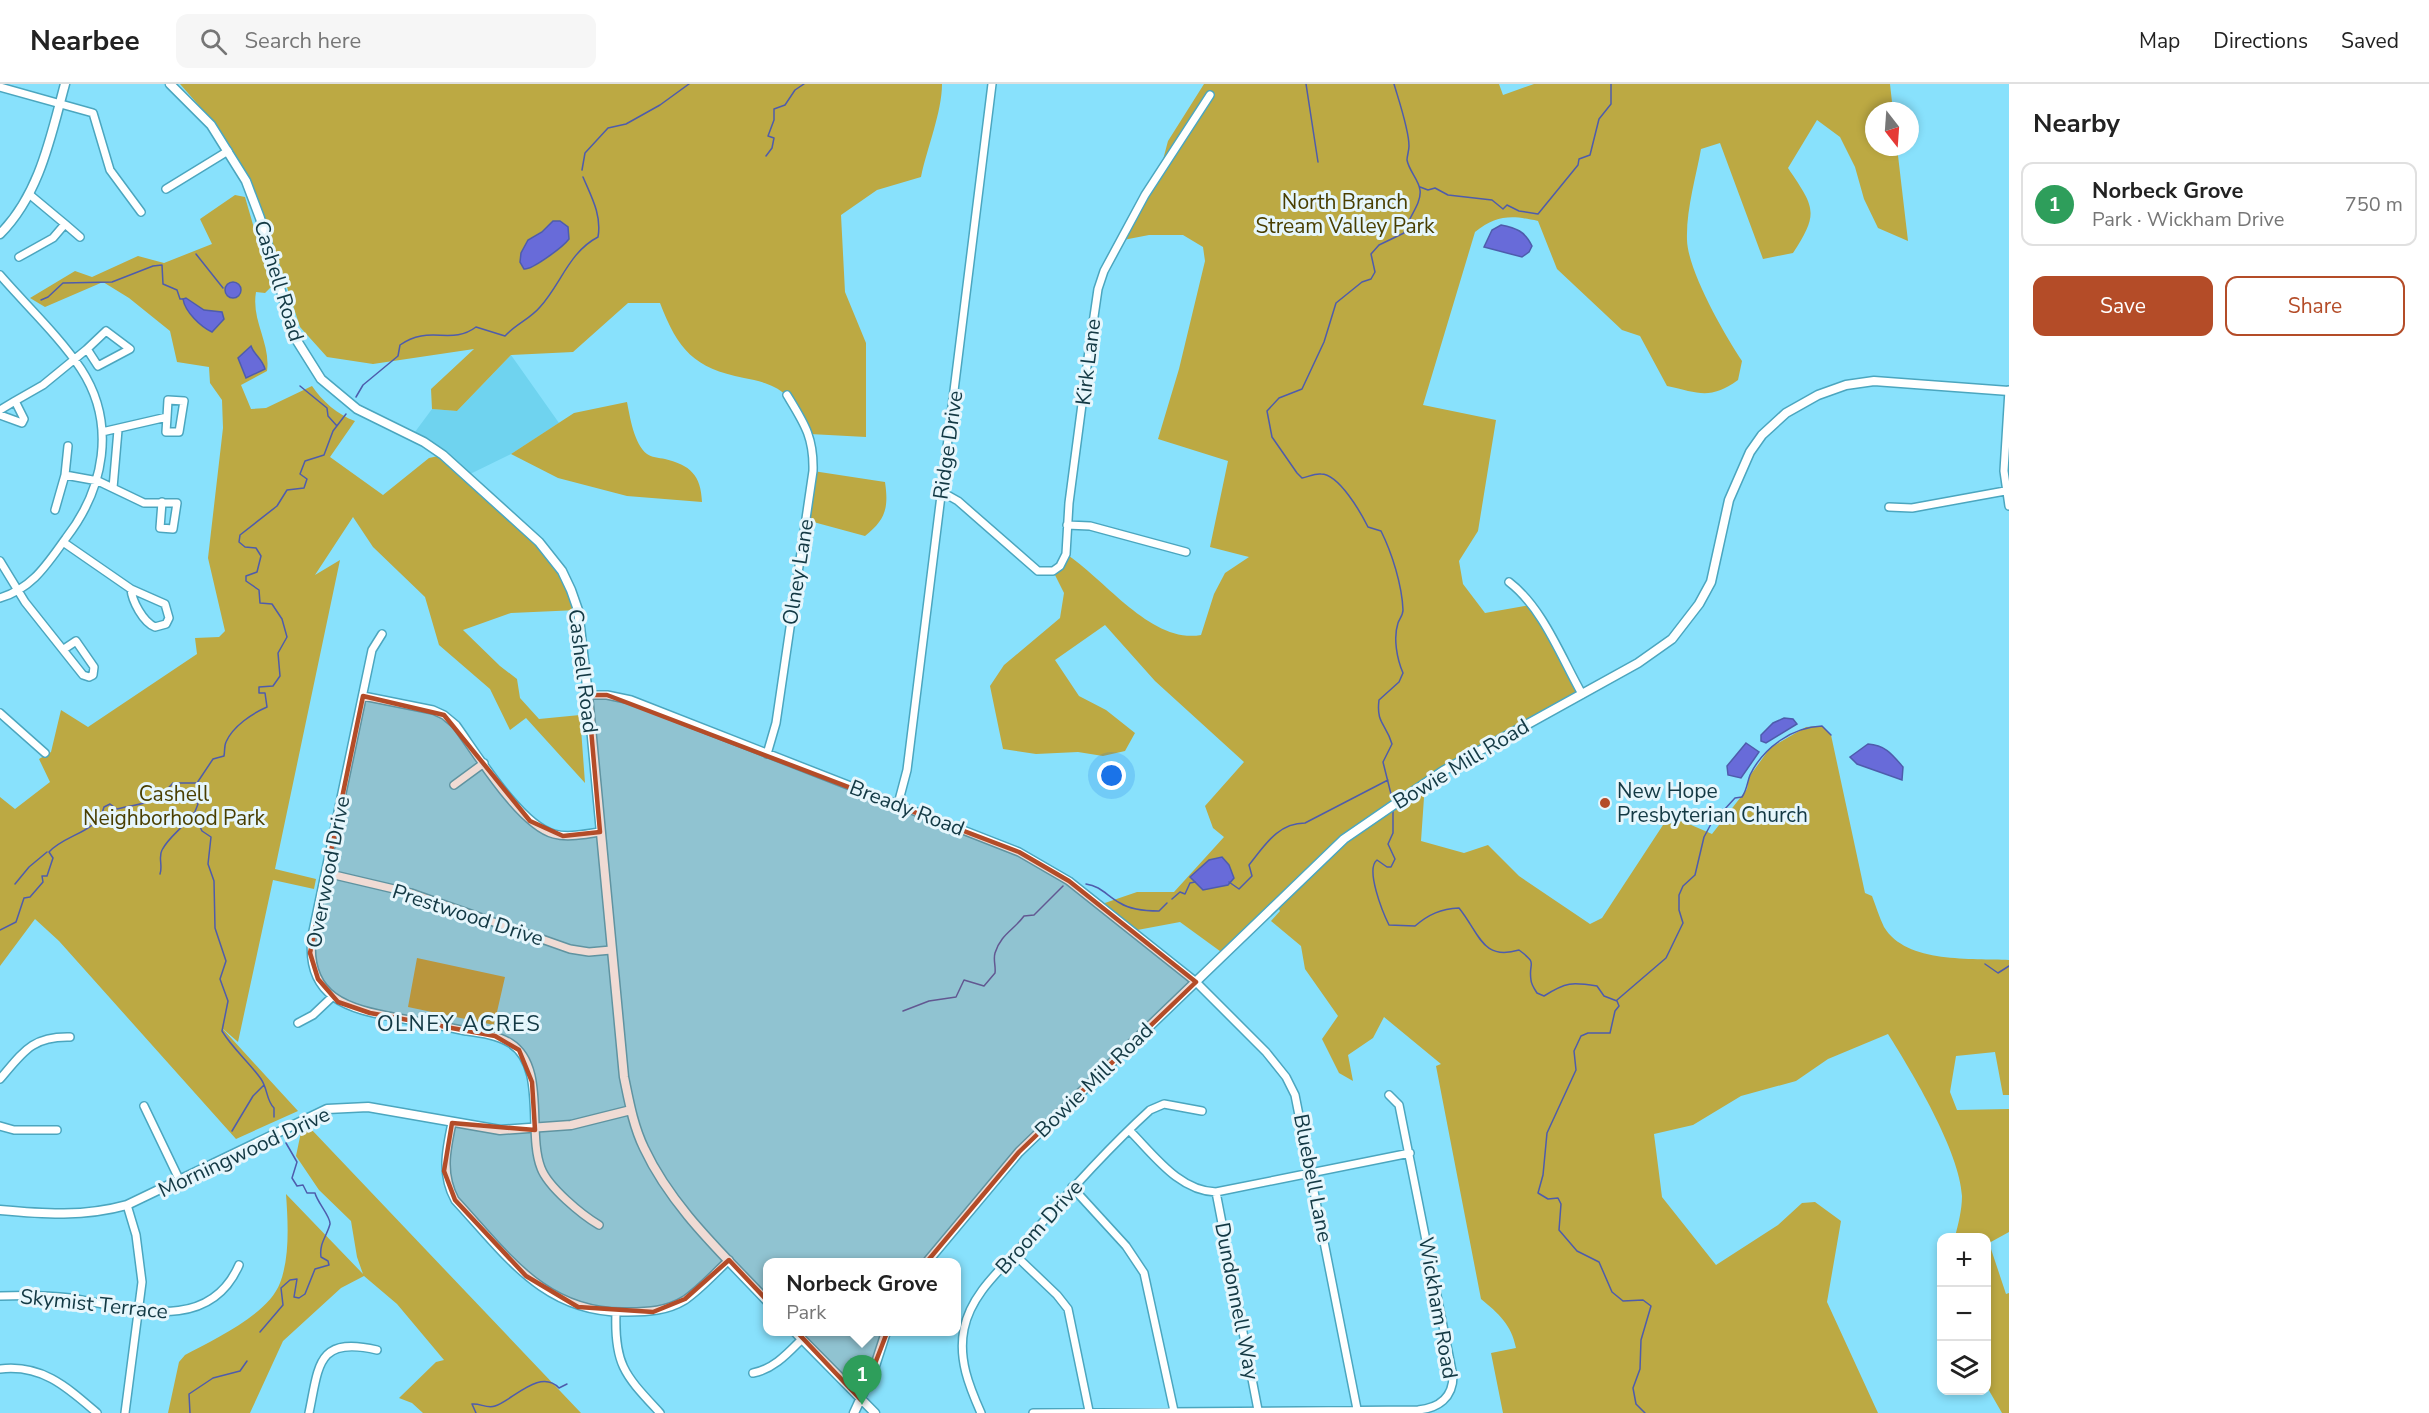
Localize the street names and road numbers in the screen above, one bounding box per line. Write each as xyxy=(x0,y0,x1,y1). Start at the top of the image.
street label: Cashell Road xyxy=(247,217,311,345)
street label: Kirk Lane xyxy=(1069,317,1107,407)
street label: Ridge Drive xyxy=(926,389,970,501)
street label: Olney Lane xyxy=(776,517,820,627)
street label: Cashell Road xyxy=(561,607,605,735)
street label: Bowie Mill Road xyxy=(1388,712,1534,816)
street label: Bready Road xyxy=(845,773,969,843)
street label: Overwood Drive xyxy=(300,794,356,950)
street label: Prestwood Drive xyxy=(389,877,547,953)
street label: Bowie Mill Road xyxy=(1029,1016,1159,1144)
street label: Morningwood Drive xyxy=(154,1100,334,1204)
street label: Bluebell Lane xyxy=(1287,1111,1339,1245)
street label: Broom Drive xyxy=(989,1174,1089,1280)
street label: Dundonnell Way xyxy=(1208,1220,1266,1382)
street label: Wickham Road xyxy=(1412,1235,1464,1381)
street label: Skymist Terrace xyxy=(19,1282,169,1326)

